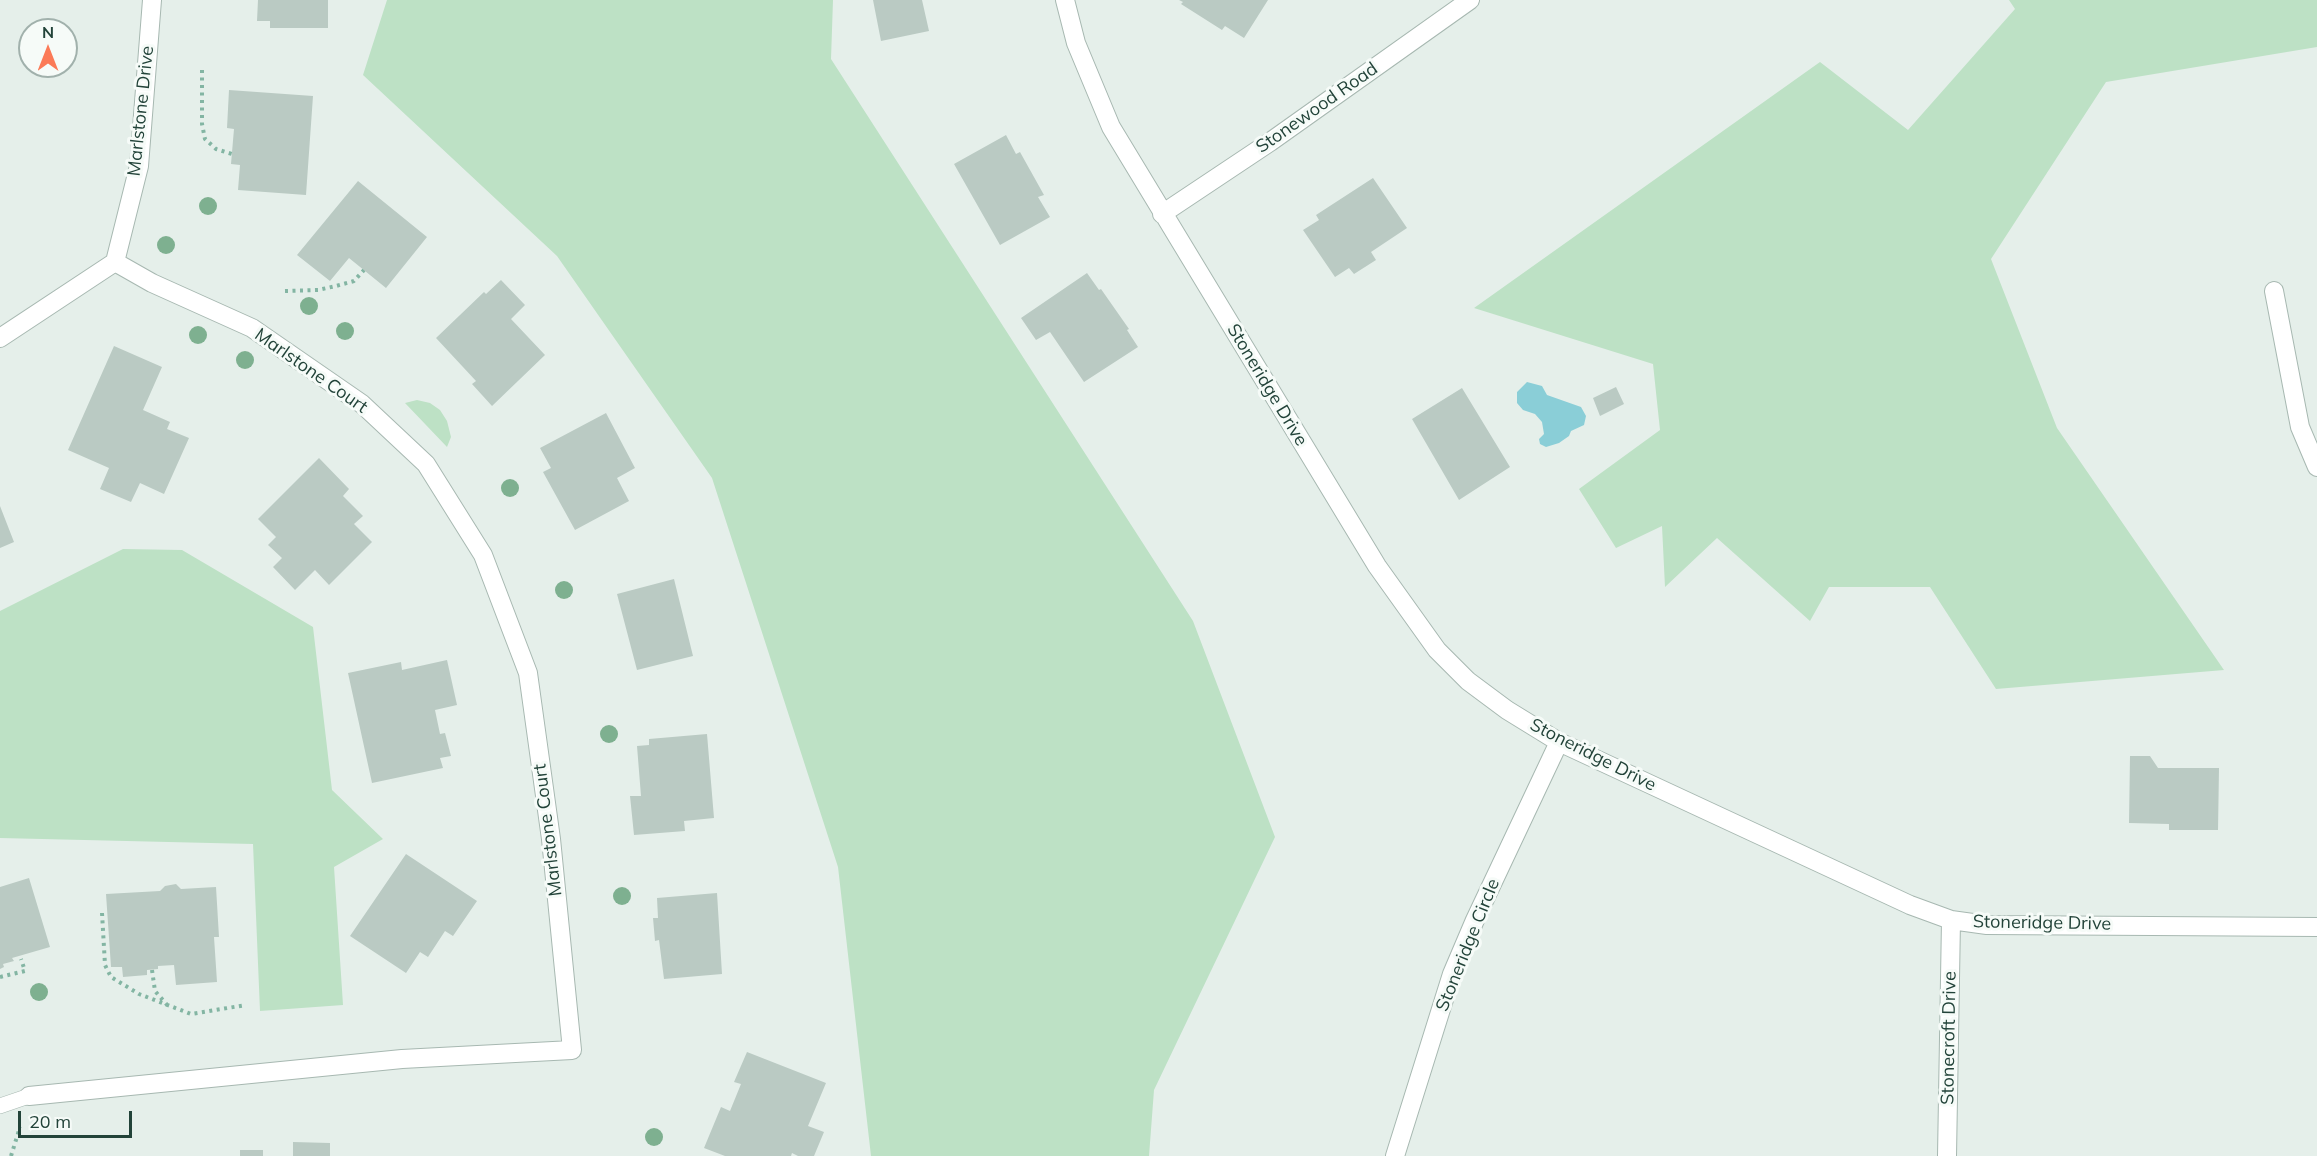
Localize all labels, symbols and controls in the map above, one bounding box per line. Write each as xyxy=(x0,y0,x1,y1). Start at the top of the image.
north arrow xyxy=(18,18,78,78)
text: N xyxy=(42,22,54,42)
street label: Marlstone Drive xyxy=(123,45,159,177)
street label: Stonewood Road xyxy=(1252,58,1382,158)
street label: Stoneridge Drive xyxy=(1222,320,1312,450)
street label: Marlstone Court xyxy=(250,324,372,418)
street label: Stoneridge Drive xyxy=(1526,714,1660,796)
street label: Marlstone Court xyxy=(529,763,567,897)
street label: Stoneridge Circle xyxy=(1432,876,1504,1014)
street label: Stoneridge Drive xyxy=(1973,911,2111,935)
street label: Stonecroft Drive xyxy=(1937,971,1961,1105)
scale bar xyxy=(21,1099,135,1137)
text: 20 m xyxy=(29,1110,71,1133)

